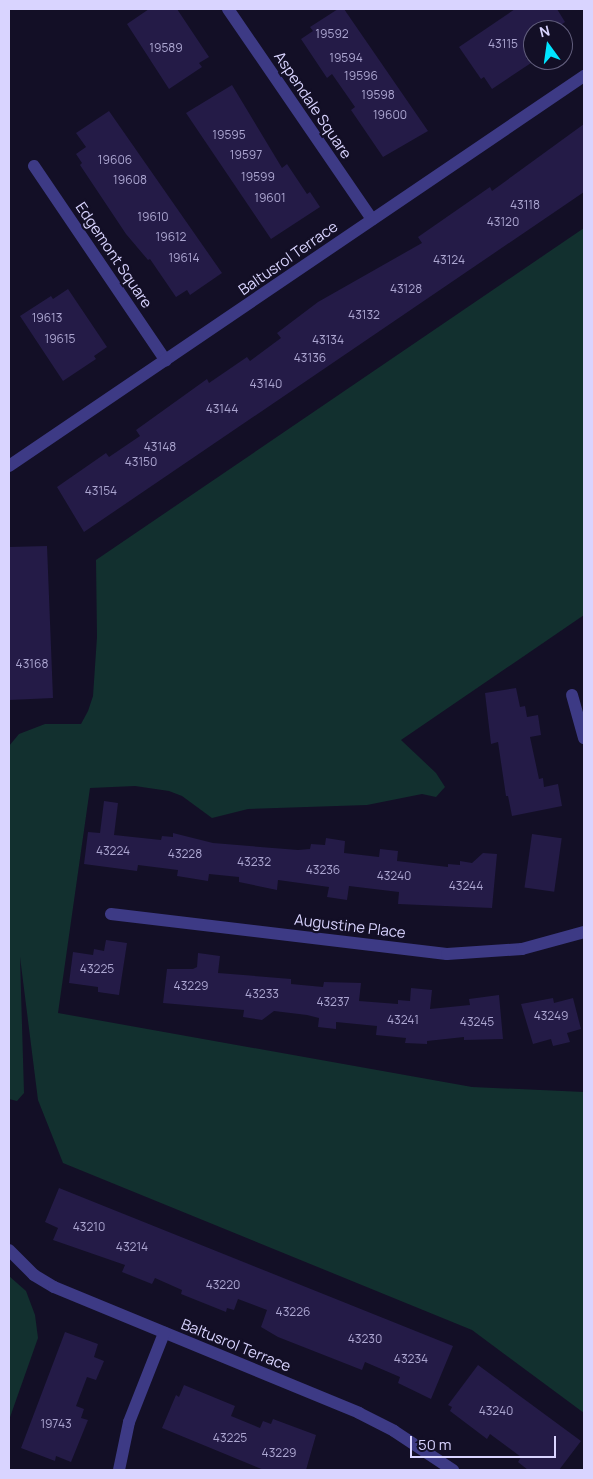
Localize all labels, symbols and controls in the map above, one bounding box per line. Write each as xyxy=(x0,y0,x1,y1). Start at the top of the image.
north arrow xyxy=(523,20,573,70)
text: N xyxy=(537,20,552,41)
house number: 19592 xyxy=(315,27,349,41)
house number: 43115 xyxy=(488,37,518,51)
house number: 19589 xyxy=(149,41,183,55)
street label: Aspendale Square xyxy=(270,48,356,162)
house number: 19594 xyxy=(329,51,363,65)
house number: 19596 xyxy=(344,69,378,83)
house number: 19598 xyxy=(361,88,395,102)
house number: 19600 xyxy=(373,108,407,122)
house number: 19595 xyxy=(212,128,246,142)
house number: 19597 xyxy=(230,148,262,162)
house number: 19606 xyxy=(98,153,132,167)
house number: 19599 xyxy=(241,170,275,184)
house number: 19608 xyxy=(113,173,147,187)
house number: 19601 xyxy=(254,191,286,205)
house number: 43118 xyxy=(510,198,540,212)
street label: Edgemont Square xyxy=(72,199,156,311)
house number: 19610 xyxy=(137,210,169,224)
house number: 43120 xyxy=(487,215,519,229)
street label: Baltusrol Terrace xyxy=(235,217,341,299)
house number: 19612 xyxy=(156,230,186,244)
house number: 19614 xyxy=(168,251,200,265)
house number: 43124 xyxy=(433,253,465,267)
house number: 43128 xyxy=(390,282,422,296)
house number: 43132 xyxy=(348,308,380,322)
house number: 19613 xyxy=(32,311,62,325)
house number: 19615 xyxy=(44,332,76,346)
house number: 43134 xyxy=(312,333,344,347)
house number: 43136 xyxy=(294,351,326,365)
house number: 43140 xyxy=(250,377,282,391)
house number: 43144 xyxy=(206,402,238,416)
house number: 43148 xyxy=(144,440,176,454)
house number: 43150 xyxy=(125,455,157,469)
house number: 43154 xyxy=(85,484,117,498)
house number: 43168 xyxy=(16,657,48,671)
house number: 43224 xyxy=(96,844,130,858)
house number: 43228 xyxy=(168,847,202,861)
house number: 43232 xyxy=(237,855,271,869)
house number: 43236 xyxy=(306,863,340,877)
house number: 43240 xyxy=(377,869,411,883)
house number: 43244 xyxy=(449,879,483,893)
street label: Augustine Place xyxy=(293,910,407,942)
house number: 43225 xyxy=(80,962,114,976)
house number: 43229 xyxy=(174,979,208,993)
house number: 43233 xyxy=(245,987,279,1001)
house number: 43237 xyxy=(316,995,350,1009)
house number: 43249 xyxy=(534,1009,568,1023)
house number: 43241 xyxy=(387,1013,419,1027)
house number: 43245 xyxy=(460,1015,494,1029)
house number: 43210 xyxy=(73,1220,105,1234)
house number: 43214 xyxy=(116,1240,148,1254)
house number: 43220 xyxy=(206,1278,240,1292)
house number: 43226 xyxy=(276,1305,310,1319)
street label: Baltusrol Terrace xyxy=(179,1315,293,1375)
house number: 43230 xyxy=(348,1332,382,1346)
house number: 43234 xyxy=(394,1352,428,1366)
house number: 43240 xyxy=(479,1404,513,1418)
house number: 19743 xyxy=(40,1417,72,1431)
scale bar xyxy=(413,1426,559,1458)
house number: 43225 xyxy=(213,1431,247,1445)
text: 50 m xyxy=(418,1434,452,1455)
house number: 43229 xyxy=(262,1446,296,1460)

